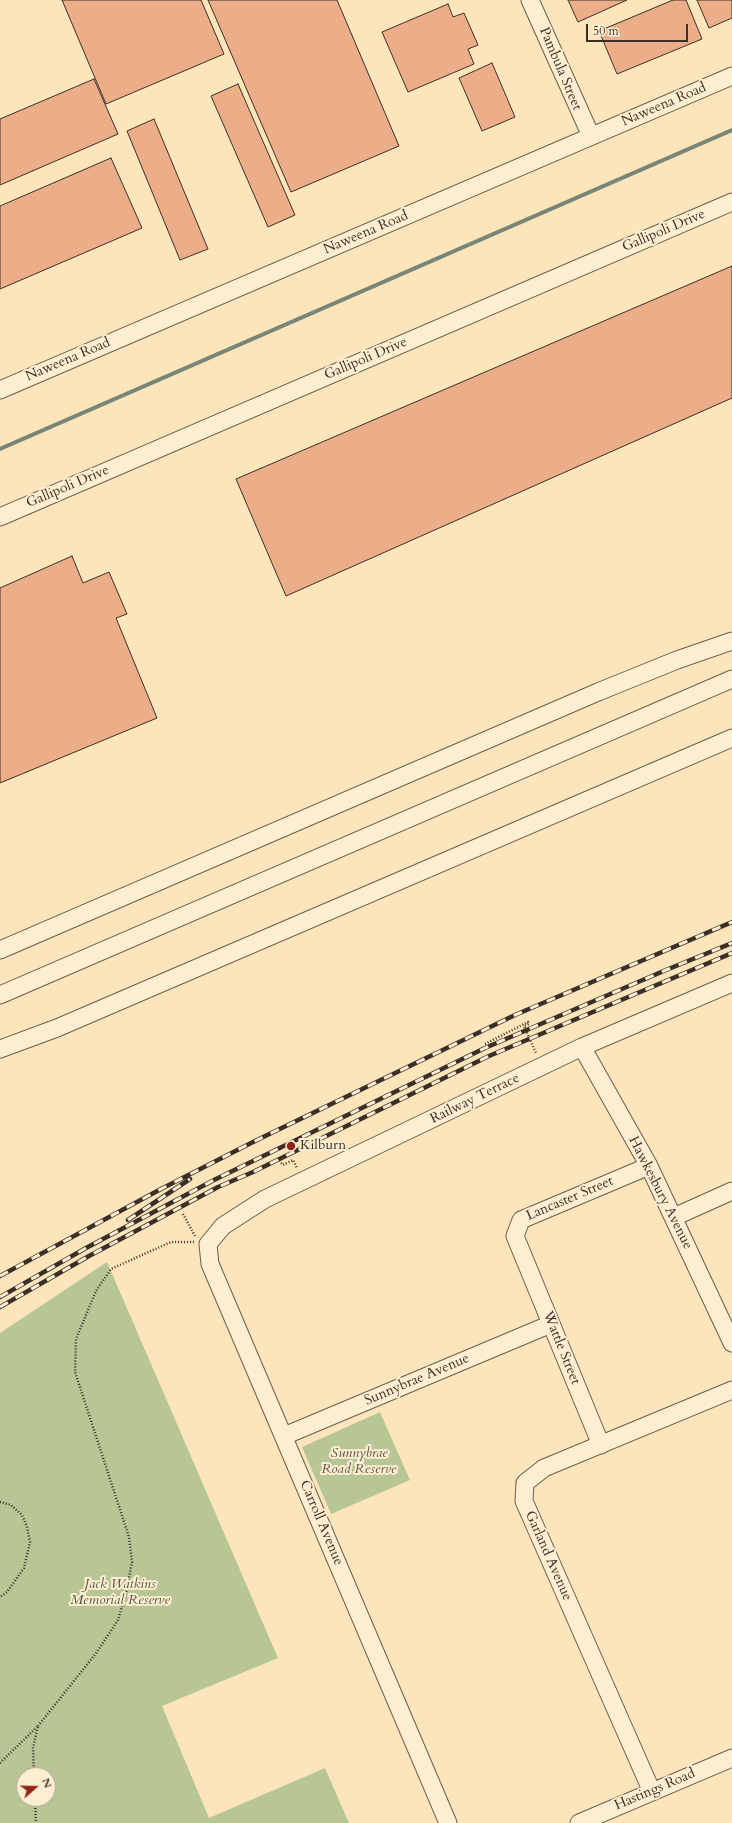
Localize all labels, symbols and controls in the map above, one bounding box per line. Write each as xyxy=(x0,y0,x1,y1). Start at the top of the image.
scale bar xyxy=(588,16,690,42)
text: 50 m xyxy=(593,23,619,39)
street label: Pambula Street xyxy=(535,25,585,113)
street label: Naweena Road xyxy=(619,80,709,130)
street label: Gallipoli Drive xyxy=(620,206,708,256)
street label: Naweena Road xyxy=(321,208,411,258)
street label: Gallipoli Drive xyxy=(322,334,410,384)
street label: Naweena Road xyxy=(23,335,113,385)
street label: Gallipoli Drive xyxy=(24,462,112,512)
street label: Railway Terrace xyxy=(428,1070,522,1128)
street label: Hawkesbury Avenue xyxy=(624,1134,696,1252)
place label: Kilburn xyxy=(300,1138,346,1154)
marker: Kilburn xyxy=(285,1140,297,1152)
street label: Lancaster Street xyxy=(524,1173,616,1225)
street label: Wattle Street xyxy=(539,1309,583,1387)
street label: Sunnybrae Avenue xyxy=(362,1350,472,1410)
park label: Sunnybrae Road Reserve xyxy=(322,1446,396,1478)
street label: Carroll Avenue xyxy=(296,1478,346,1568)
street label: Garland Avenue xyxy=(521,1509,575,1603)
park label: Jack Watkins Memorial Reserve xyxy=(70,1577,170,1610)
street label: Hastings Road xyxy=(612,1766,698,1814)
north arrow xyxy=(16,1767,56,1807)
text: N xyxy=(38,1776,55,1790)

